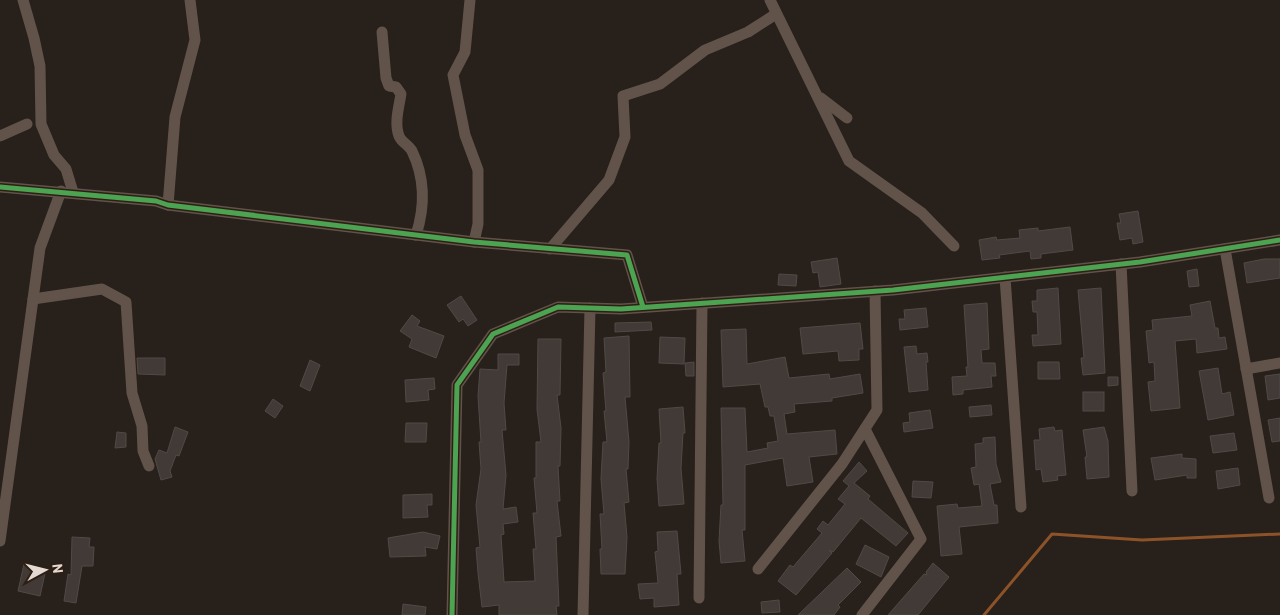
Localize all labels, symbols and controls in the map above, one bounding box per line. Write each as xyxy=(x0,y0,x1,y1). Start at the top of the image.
north arrow xyxy=(20,545,70,595)
text: N xyxy=(49,563,67,574)

